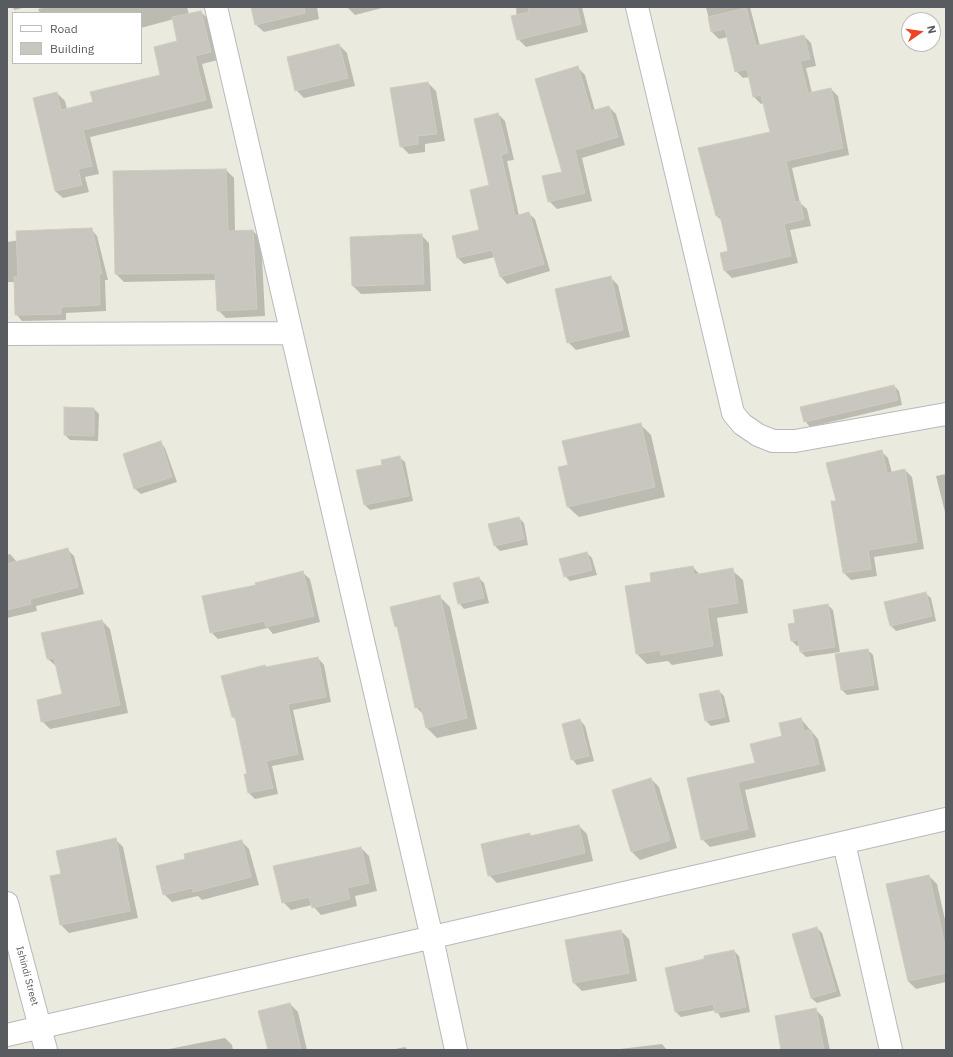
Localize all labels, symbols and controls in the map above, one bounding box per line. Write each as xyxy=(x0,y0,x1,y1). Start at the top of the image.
legend xyxy=(12,12,142,64)
north arrow xyxy=(901,12,941,52)
text: Road xyxy=(50,21,78,36)
text: N xyxy=(924,24,939,35)
text: Building xyxy=(50,41,94,56)
street label: Ishindi Street xyxy=(13,945,41,1007)

